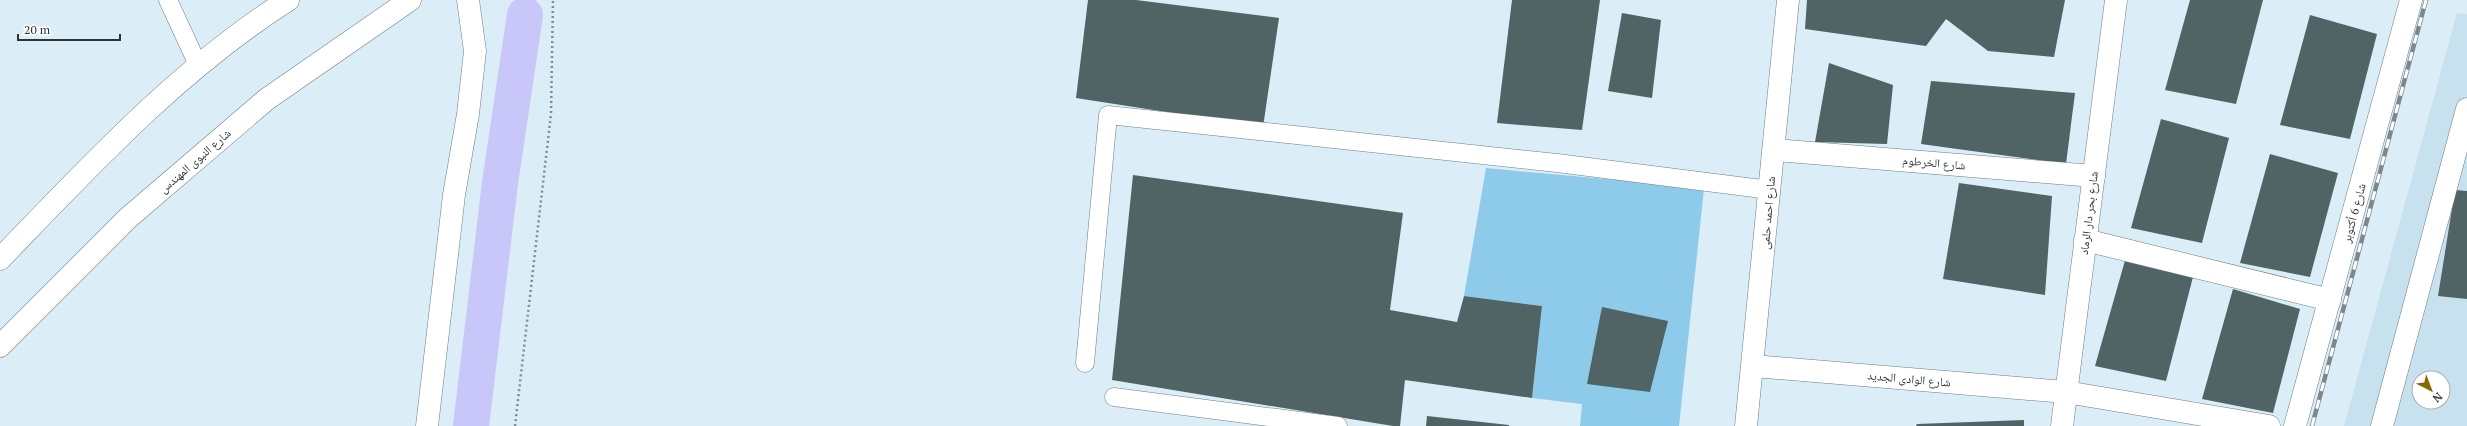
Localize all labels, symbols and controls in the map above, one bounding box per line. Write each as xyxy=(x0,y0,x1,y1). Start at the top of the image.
scale bar xyxy=(18,16,120,42)
text: 20 m xyxy=(24,22,51,37)
street label: شارع النبوى المهندس xyxy=(156,125,234,197)
street label: شارع الخرطوم xyxy=(1902,152,1966,174)
street label: شارع بحر دار الرماد xyxy=(2076,170,2102,256)
street label: شارع احمد حلمى xyxy=(1757,176,1779,250)
street label: شارع 6 أكتوبر xyxy=(2338,181,2370,245)
street label: شارع الوادى الجديد xyxy=(1867,367,1952,391)
north arrow xyxy=(2411,370,2451,410)
text: N xyxy=(2429,389,2445,406)

